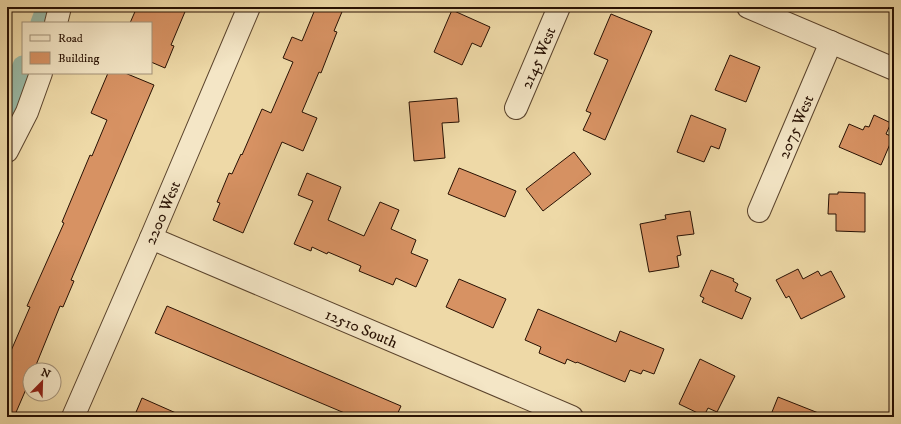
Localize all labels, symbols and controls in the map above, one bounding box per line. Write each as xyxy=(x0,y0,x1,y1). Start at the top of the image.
legend xyxy=(22,22,152,74)
street label: 2145 West xyxy=(516,24,560,92)
text: Road xyxy=(58,31,83,46)
text: Building xyxy=(58,51,99,66)
street label: 2075 West xyxy=(774,92,818,162)
street label: 2200 West xyxy=(140,178,185,248)
street label: 12510 South xyxy=(322,304,401,353)
north arrow xyxy=(22,362,62,402)
text: N xyxy=(39,366,52,382)

